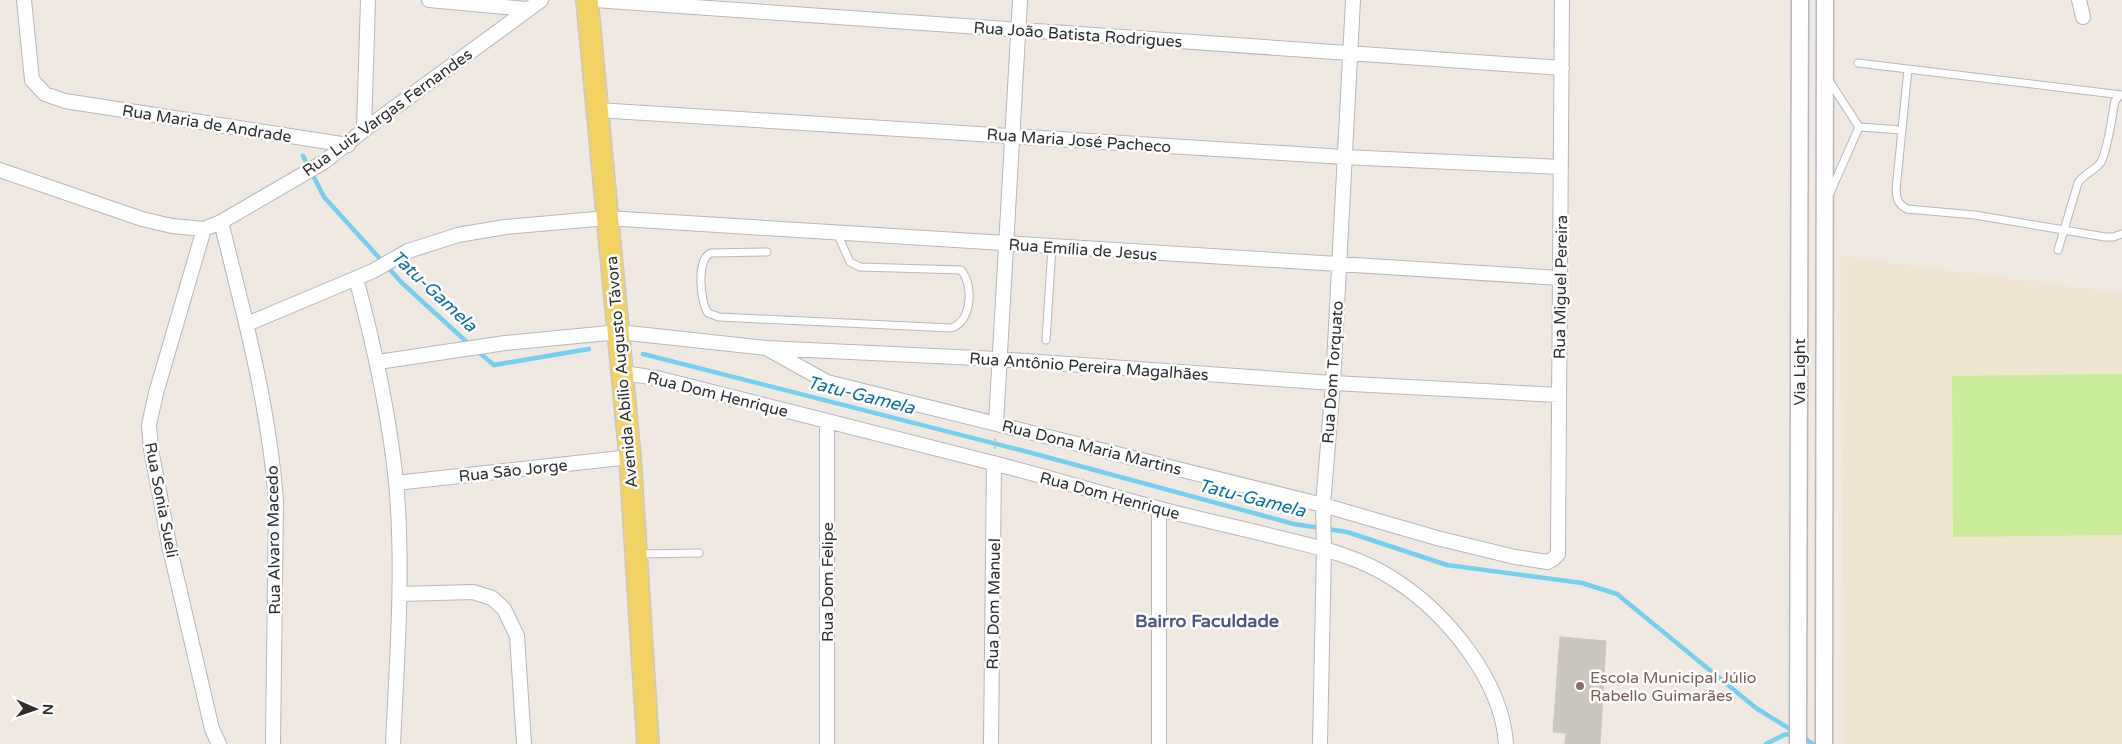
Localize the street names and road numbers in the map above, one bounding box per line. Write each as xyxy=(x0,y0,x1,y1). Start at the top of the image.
street label: Rua João Batista Rodrigues xyxy=(973,18,1183,52)
street label: Rua Luiz Vargas Fernandes xyxy=(299,44,476,181)
street label: Rua Maria de Andrade xyxy=(121,101,293,147)
street label: Rua Maria José Pacheco xyxy=(986,125,1172,157)
street label: Rua Miguel Pereira xyxy=(1550,215,1572,359)
street label: Rua Emília de Jesus xyxy=(1008,235,1158,265)
street label: Avenida Abílio Augusto Távora xyxy=(602,255,642,489)
street label: Rua Dom Torquato xyxy=(1318,300,1348,444)
street label: Via Light xyxy=(1790,338,1810,406)
street label: Rua Antônio Pereira Magalhães xyxy=(969,349,1209,385)
street label: Rua Dom Henrique xyxy=(645,368,790,422)
street label: Rua Dona Maria Martins xyxy=(1000,416,1184,480)
street label: Rua Sonia Sueli xyxy=(140,441,182,560)
street label: Rua Sāo Jorge xyxy=(458,455,568,487)
street label: Rua Alvaro Macedo xyxy=(263,465,285,615)
street label: Rua Dom Henrique xyxy=(1037,468,1182,524)
street label: Rua Dom Felipe xyxy=(818,522,838,642)
street label: Rua Dom Manuel xyxy=(983,538,1005,670)

